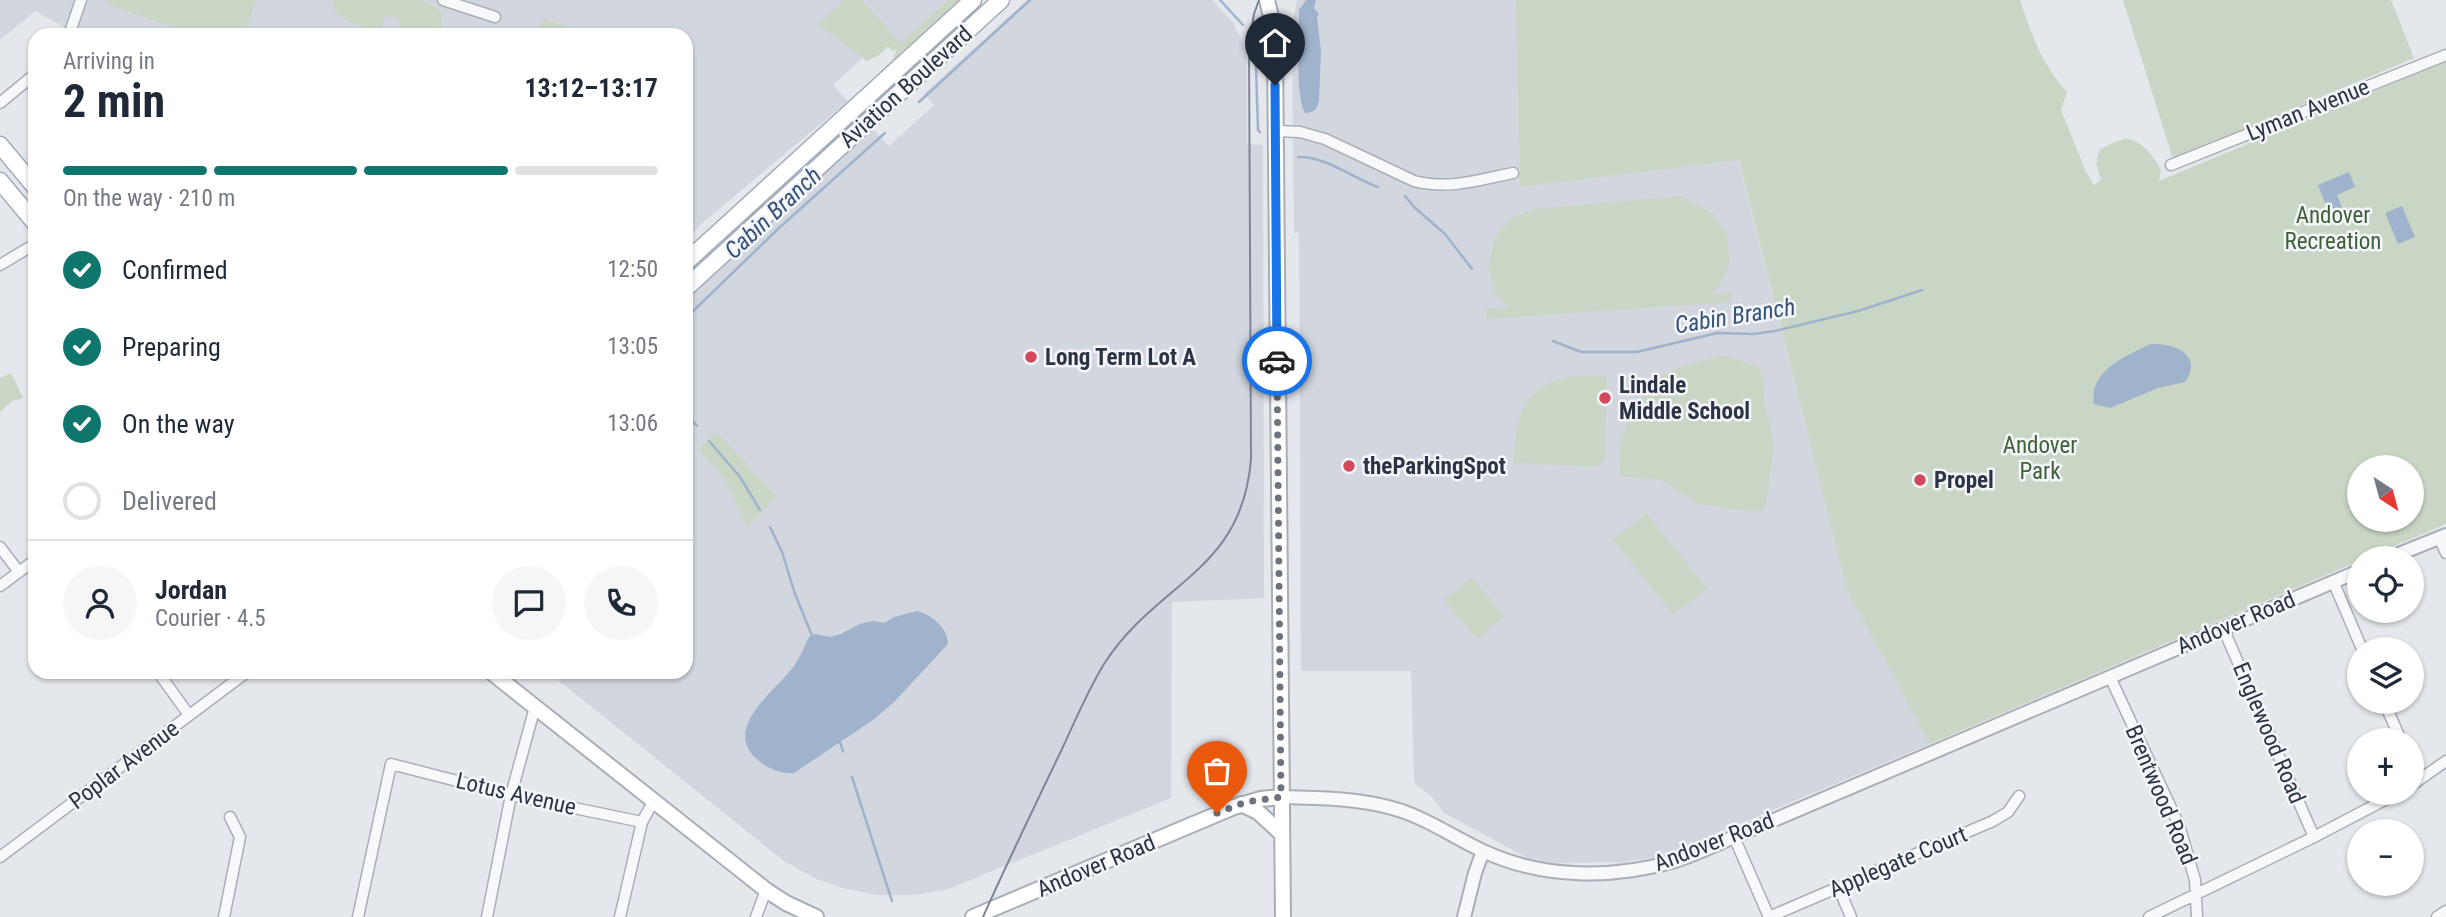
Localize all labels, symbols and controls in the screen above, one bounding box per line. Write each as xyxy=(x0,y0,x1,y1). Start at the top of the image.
pin xyxy=(1245,13,1305,85)
street label: Aviation Boulevard xyxy=(834,20,978,154)
icon: home xyxy=(1256,24,1294,62)
text: Arriving in xyxy=(63,48,155,75)
text: 13:12–13:17 xyxy=(524,73,658,103)
street label: Lyman Avenue xyxy=(2243,73,2373,147)
text: 2 min xyxy=(63,74,165,128)
water label: Cabin Branch xyxy=(719,161,827,265)
text: On the way · 210 m xyxy=(63,185,235,212)
park label: Andover Recreation xyxy=(2285,202,2381,255)
icon: check xyxy=(63,251,101,289)
text: Confirmed xyxy=(122,255,228,285)
text: 12:50 xyxy=(607,256,658,283)
water label: Cabin Branch xyxy=(1673,293,1797,339)
courier xyxy=(1242,326,1312,396)
icon: check xyxy=(63,328,101,366)
text: Preparing xyxy=(122,332,221,362)
text: 13:05 xyxy=(607,333,658,360)
icon: car xyxy=(1258,342,1296,380)
place label: Long Term Lot A xyxy=(1045,344,1196,371)
marker: Long Term Lot A xyxy=(1023,349,1039,365)
place label: Lindale Middle School xyxy=(1619,372,1750,425)
marker: Lindale Middle School xyxy=(1597,390,1613,406)
icon: check xyxy=(63,405,101,443)
text: On the way xyxy=(122,409,235,439)
text: 13:06 xyxy=(607,410,658,437)
park label: Andover Park xyxy=(2003,432,2077,485)
place label: theParkingSpot xyxy=(1363,453,1506,480)
north arrow xyxy=(2347,455,2424,532)
map controls xyxy=(2347,455,2424,896)
marker: theParkingSpot xyxy=(1341,458,1357,474)
place label: Propel xyxy=(1934,467,1994,494)
marker: Propel xyxy=(1912,472,1928,488)
text: Delivered xyxy=(122,486,217,516)
button: locate xyxy=(2347,546,2424,623)
button: person xyxy=(63,566,137,640)
button: chat xyxy=(492,566,566,640)
button: phone xyxy=(584,566,658,640)
text: Jordan xyxy=(155,575,227,605)
street label: Andover Road xyxy=(2173,586,2299,660)
text: Courier · 4.5 xyxy=(155,605,266,632)
button: layers xyxy=(2347,637,2424,714)
street label: Englewood Road xyxy=(2227,658,2311,808)
street label: Poplar Avenue xyxy=(64,715,184,815)
street label: Brentwood Road xyxy=(2119,721,2203,869)
button: + xyxy=(2347,728,2424,805)
pin xyxy=(1187,741,1247,813)
icon: bag xyxy=(1198,752,1236,790)
street label: Lotus Avenue xyxy=(453,767,579,821)
street label: Andover Road xyxy=(1650,807,1778,877)
button: − xyxy=(2347,819,2424,896)
street label: Applegate Court xyxy=(1825,821,1971,903)
street label: Andover Road xyxy=(1033,829,1159,903)

